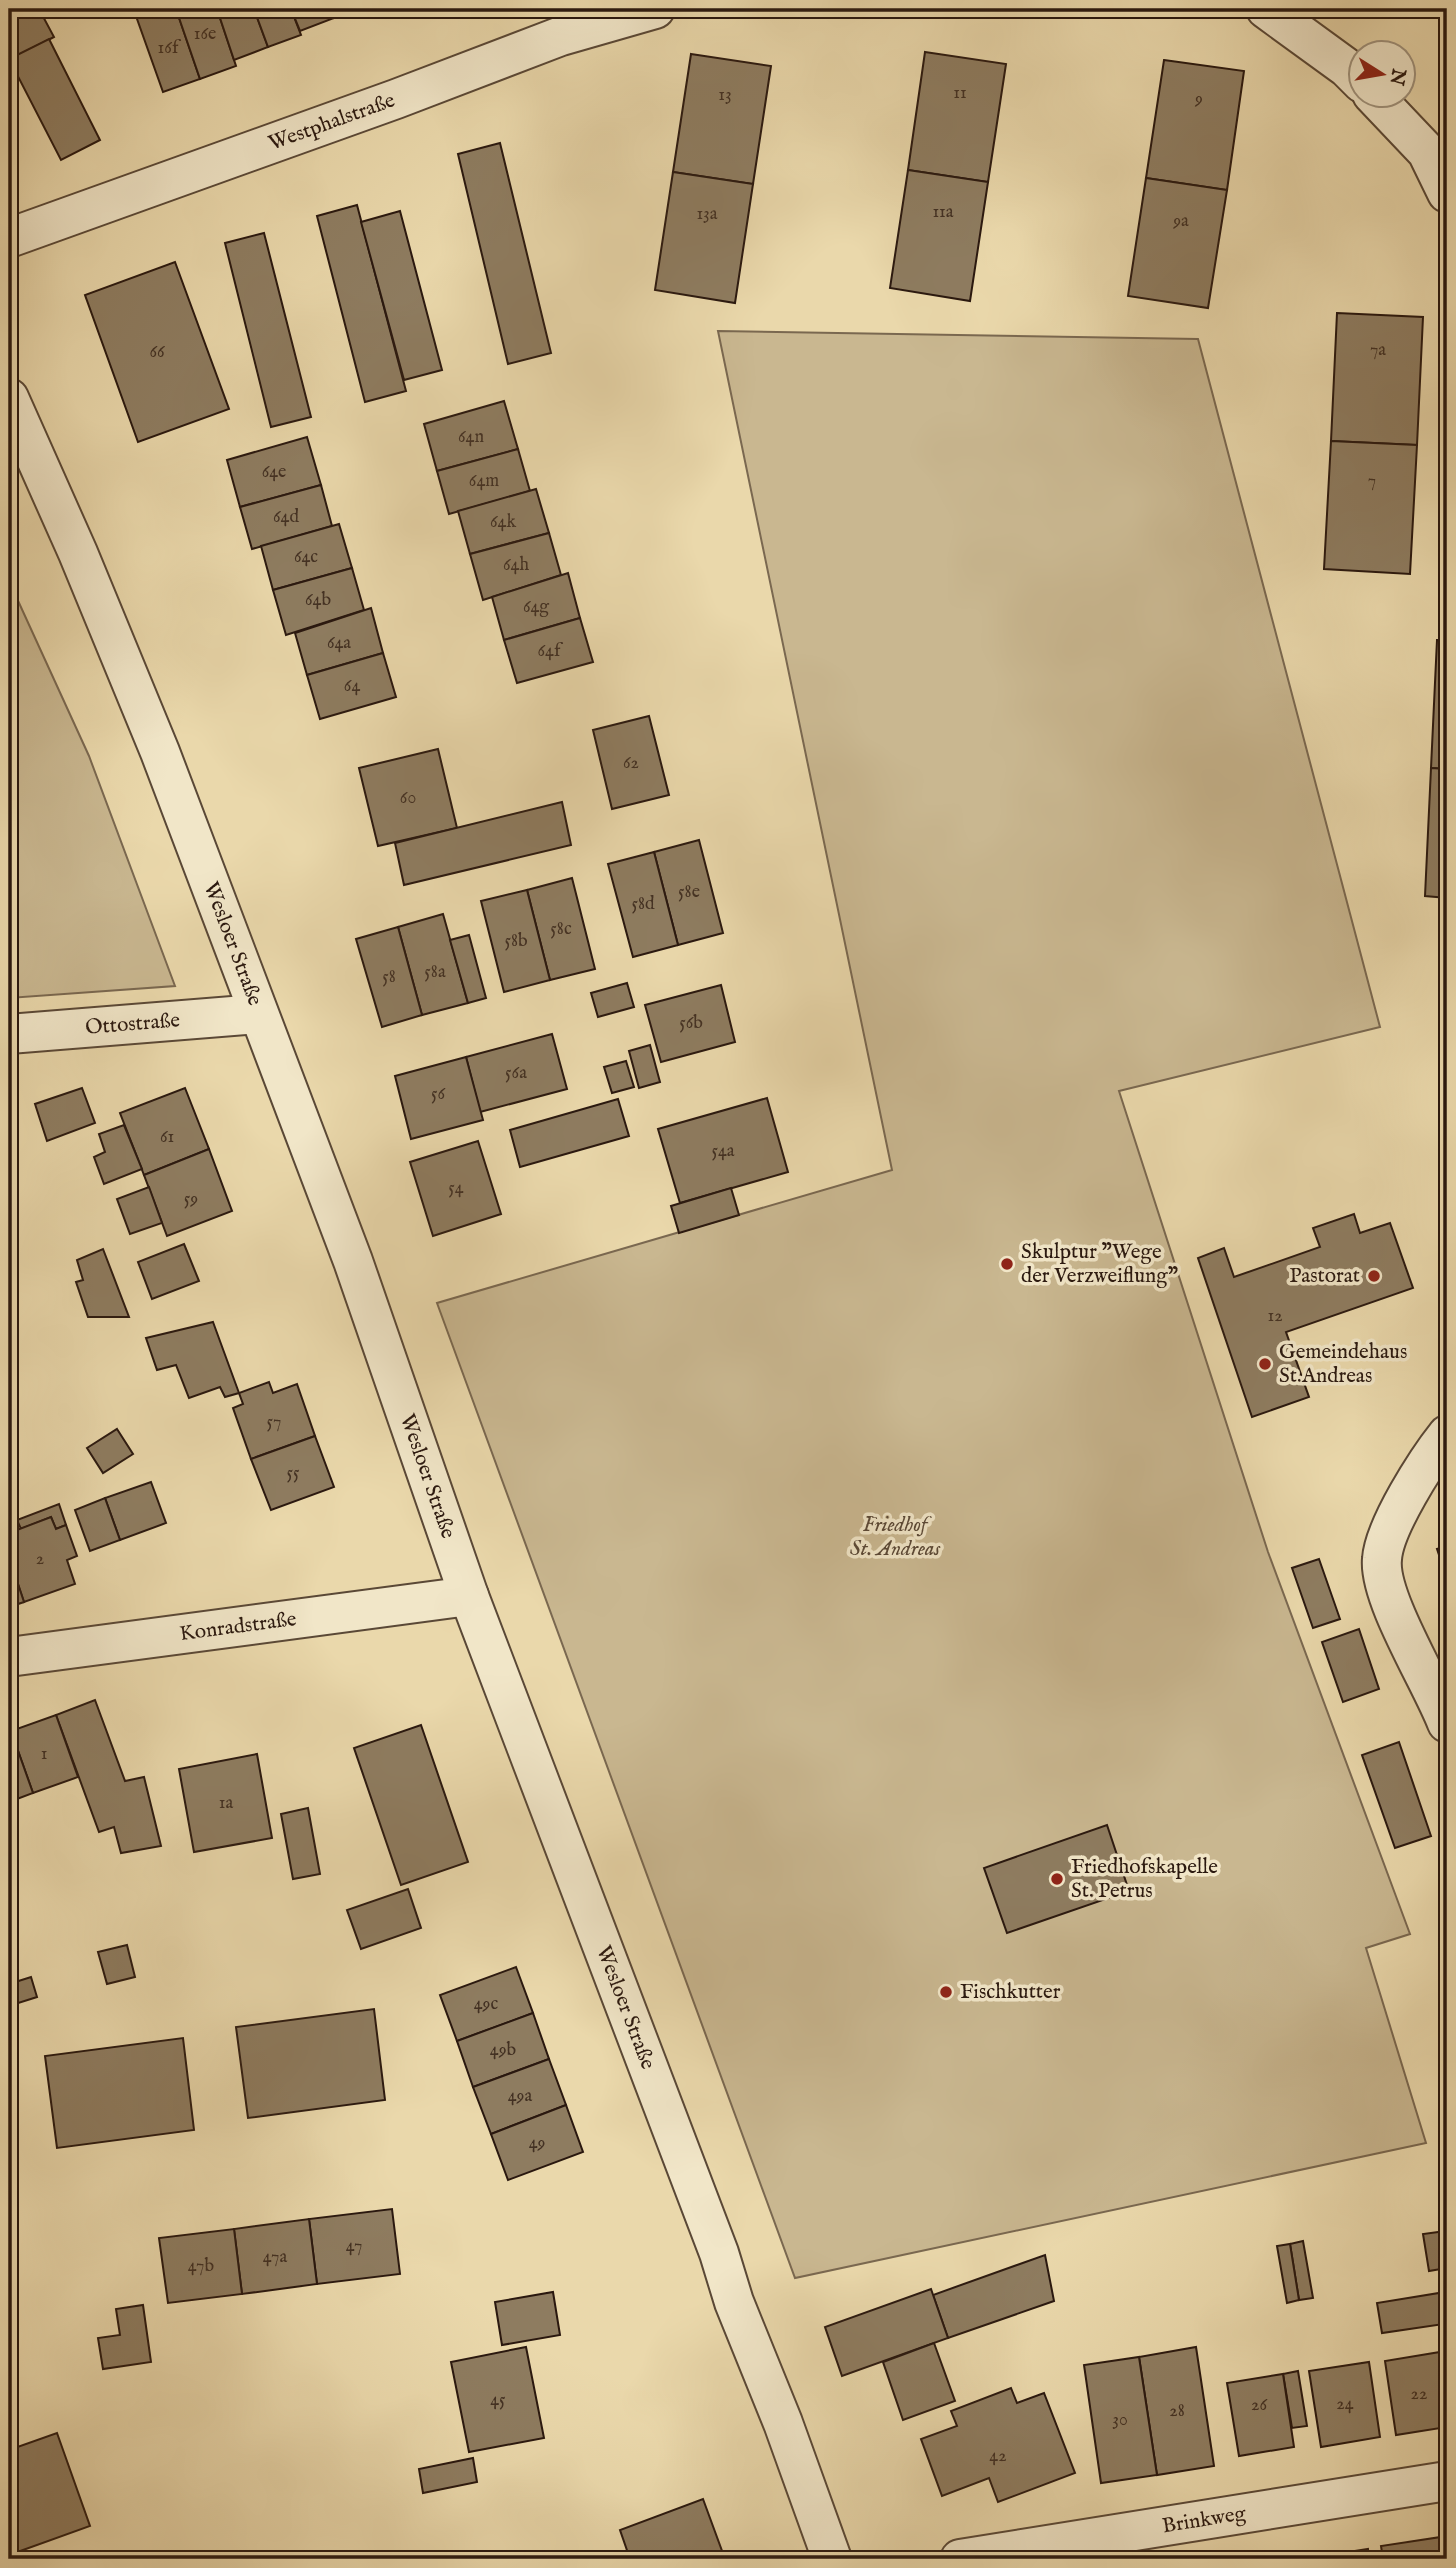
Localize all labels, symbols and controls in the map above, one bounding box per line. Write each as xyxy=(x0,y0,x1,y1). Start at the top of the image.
house number: 16e xyxy=(194,23,216,46)
house number: 16f xyxy=(158,37,182,60)
north arrow xyxy=(1348,38,1418,108)
text: N xyxy=(1383,66,1410,88)
house number: 11 xyxy=(953,82,967,105)
house number: 13 xyxy=(718,84,732,107)
street label: Westphalstraße xyxy=(265,87,399,157)
house number: 9 xyxy=(1194,88,1203,111)
house number: 11a xyxy=(932,201,954,224)
house number: 13a xyxy=(696,203,718,226)
house number: 9a xyxy=(1172,210,1189,233)
house number: 7a xyxy=(1370,339,1386,362)
house number: 66 xyxy=(149,341,165,364)
house number: 64n xyxy=(458,426,484,449)
house number: 64e xyxy=(262,461,286,484)
house number: 64m xyxy=(469,470,499,493)
house number: 7 xyxy=(1368,470,1376,493)
house number: 64d xyxy=(273,506,299,529)
house number: 64k xyxy=(490,511,516,534)
house number: 64c xyxy=(294,546,318,569)
house number: 64h xyxy=(503,554,529,577)
house number: 64b xyxy=(305,589,331,612)
house number: 64g xyxy=(523,596,549,619)
house number: 64a xyxy=(327,632,351,655)
house number: 64f xyxy=(538,640,564,663)
house number: 64 xyxy=(344,675,360,698)
house number: 62 xyxy=(623,752,639,775)
house number: 60 xyxy=(400,787,416,810)
street label: Wesloer Straße xyxy=(197,878,269,1010)
house number: 58e xyxy=(678,881,700,904)
house number: 58d xyxy=(631,893,655,916)
house number: 58c xyxy=(550,918,572,941)
house number: 58b xyxy=(504,930,528,953)
house number: 58a xyxy=(424,961,446,984)
house number: 58 xyxy=(382,966,396,989)
street label: Ottostraße xyxy=(84,1007,181,1041)
house number: 56b xyxy=(679,1012,703,1035)
house number: 56a xyxy=(505,1062,527,1085)
house number: 56 xyxy=(431,1083,445,1106)
house number: 61 xyxy=(160,1126,174,1149)
house number: 54a xyxy=(711,1140,735,1163)
house number: 54 xyxy=(448,1177,464,1200)
house number: 59 xyxy=(184,1188,198,1211)
place label: Skulptur "Wege der Verzweiflung" xyxy=(1021,1239,1178,1290)
marker: Skulptur "Wege der Verzweiflung" xyxy=(999,1256,1015,1272)
place label: Pastorat xyxy=(1289,1263,1360,1290)
marker: Pastorat xyxy=(1366,1268,1382,1284)
house number: 12 xyxy=(1267,1305,1283,1328)
place label: Gemeindehaus St.Andreas xyxy=(1279,1339,1407,1390)
marker: Gemeindehaus St.Andreas xyxy=(1257,1356,1273,1372)
street label: Wesloer Straße xyxy=(393,1410,462,1542)
house number: 57 xyxy=(267,1411,281,1434)
house number: 55 xyxy=(286,1462,300,1485)
park label: Friedhof St. Andreas xyxy=(850,1512,941,1563)
house number: 2 xyxy=(36,1548,44,1571)
street label: Konradstraße xyxy=(178,1605,298,1648)
house number: 1 xyxy=(41,1743,47,1766)
house number: 1a xyxy=(219,1792,233,1815)
place label: Friedhofskapelle St. Petrus xyxy=(1071,1854,1218,1905)
marker: Friedhofskapelle St. Petrus xyxy=(1049,1871,1065,1887)
street label: Wesloer Straße xyxy=(590,1942,661,2073)
place label: Fischkutter xyxy=(960,1979,1061,2006)
marker: Fischkutter xyxy=(938,1984,954,2000)
house number: 49c xyxy=(474,1993,498,2016)
house number: 49b xyxy=(490,2039,517,2062)
house number: 49a xyxy=(508,2085,532,2108)
house number: 49 xyxy=(529,2132,545,2155)
house number: 47 xyxy=(346,2235,362,2258)
house number: 47a xyxy=(263,2246,287,2269)
house number: 47b xyxy=(188,2255,215,2278)
house number: 22 xyxy=(1411,2383,1427,2406)
house number: 45 xyxy=(490,2389,506,2412)
house number: 24 xyxy=(1336,2393,1354,2416)
house number: 26 xyxy=(1251,2394,1267,2417)
house number: 28 xyxy=(1169,2400,1185,2423)
house number: 30 xyxy=(1112,2409,1128,2432)
house number: 42 xyxy=(989,2445,1007,2468)
street label: Brinkweg xyxy=(1160,2500,1248,2540)

